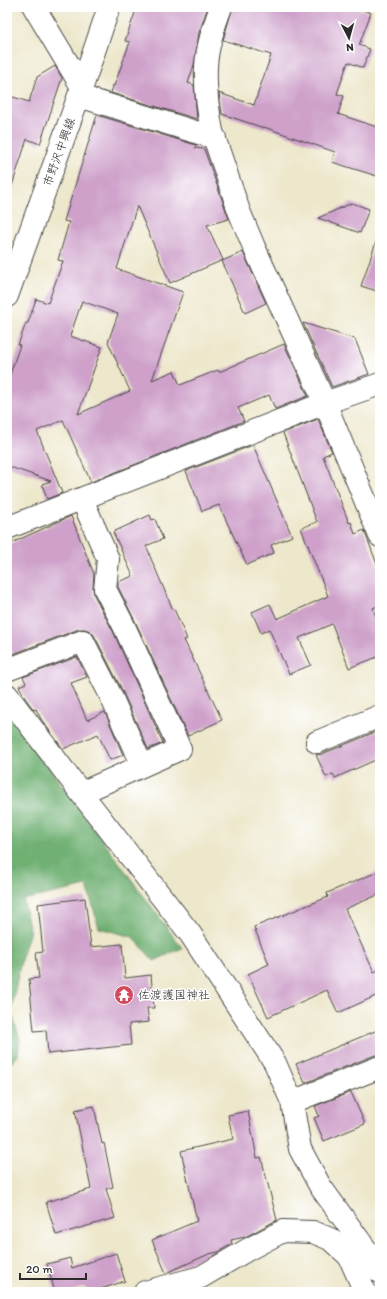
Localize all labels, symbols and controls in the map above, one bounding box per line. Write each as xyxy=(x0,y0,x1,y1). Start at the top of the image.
north arrow xyxy=(329,18,369,58)
text: N xyxy=(346,41,354,54)
street label: 市野沢中興線 xyxy=(40,116,78,188)
temple icon: 佐渡護国神社 xyxy=(113,984,135,1006)
place label: 佐渡護国神社 xyxy=(138,988,210,1002)
scale bar xyxy=(20,1255,86,1281)
text: 20 m xyxy=(26,1262,53,1276)

